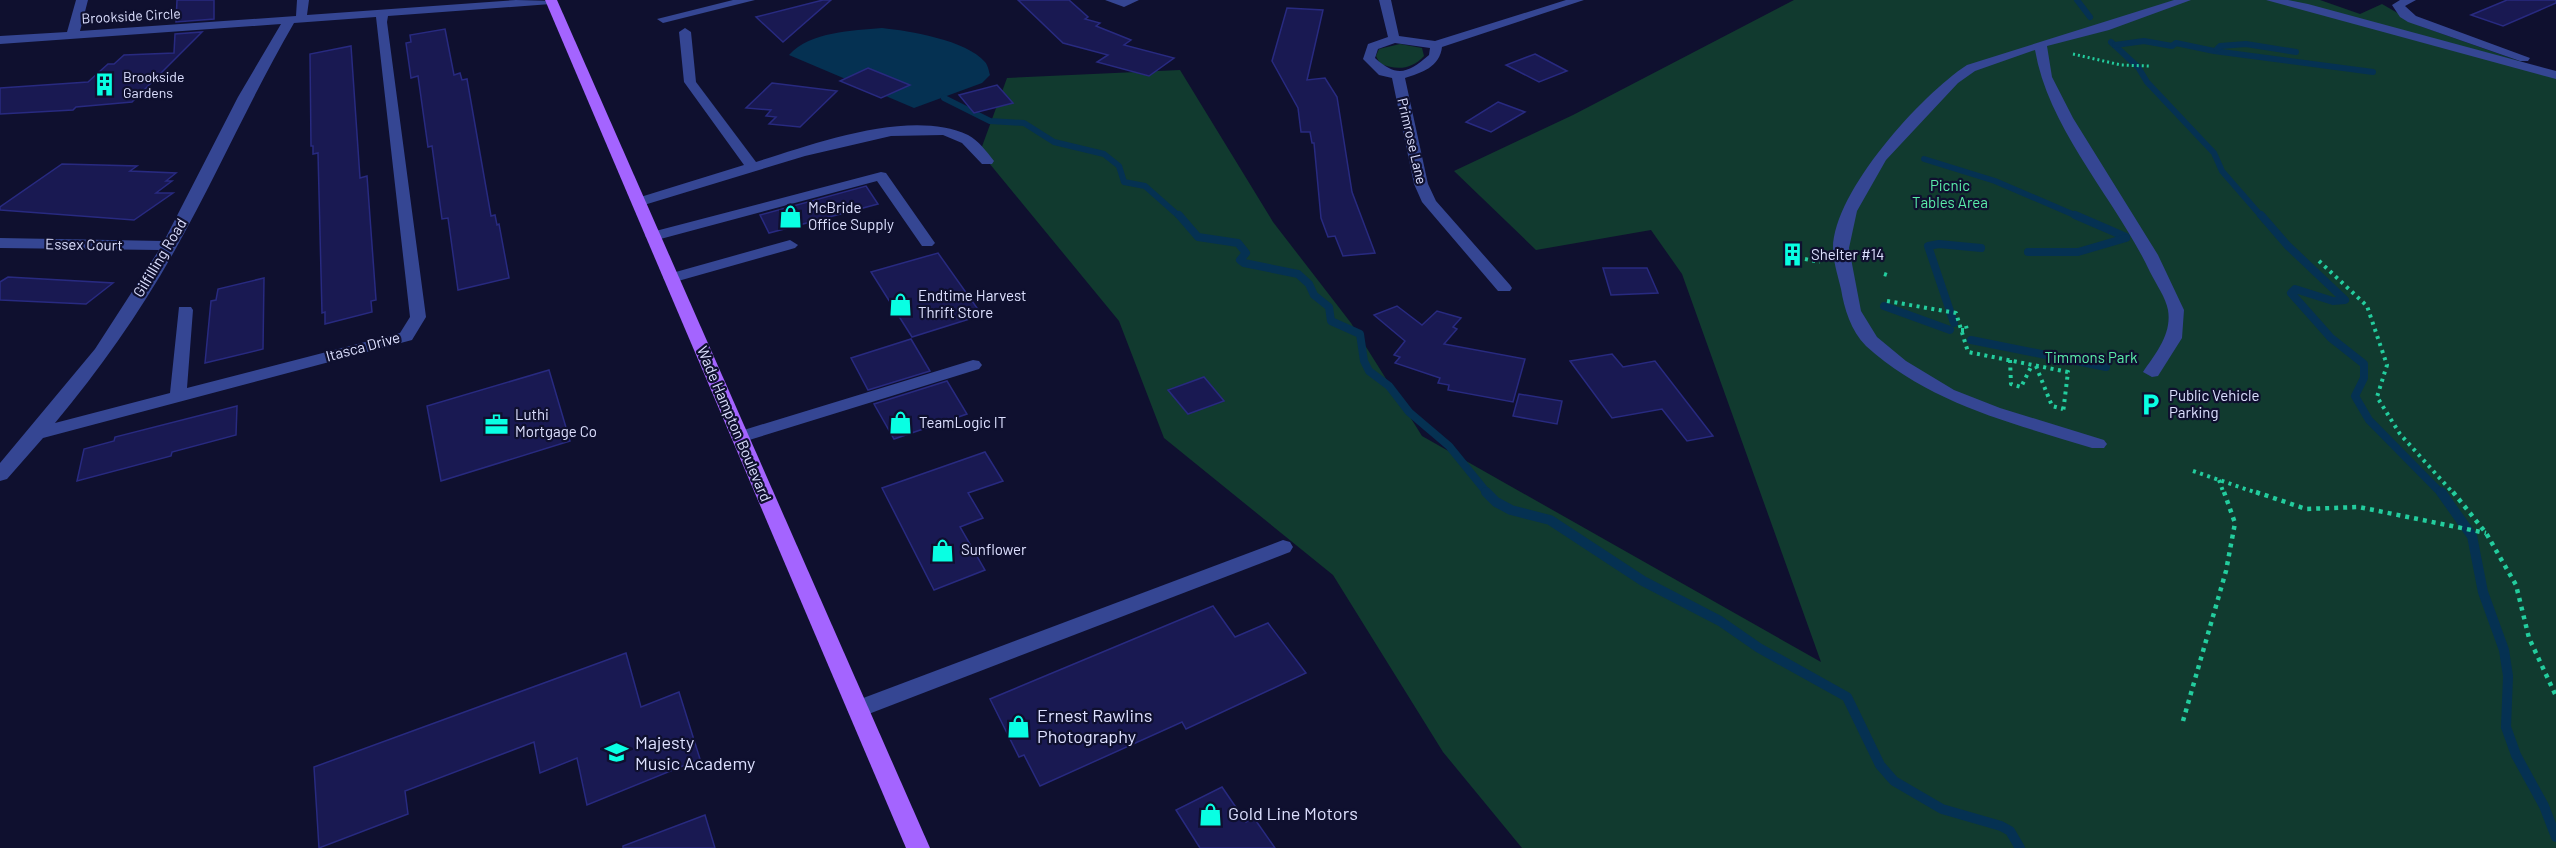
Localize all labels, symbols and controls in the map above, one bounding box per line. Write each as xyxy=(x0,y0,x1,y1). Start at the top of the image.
street label: Brookside Circle xyxy=(81,4,181,27)
place label: Brookside Gardens xyxy=(123,68,184,101)
building icon: Brookside Gardens xyxy=(92,72,118,98)
street label: Primrose Lane xyxy=(1394,96,1431,186)
park label: Picnic Tables Area xyxy=(1912,176,1988,211)
place label: McBride Office Supply xyxy=(808,198,894,233)
shop icon: McBride Office Supply xyxy=(777,204,803,230)
street label: Gilfilling Road xyxy=(129,215,190,300)
street label: Essex Court xyxy=(45,234,123,254)
building icon: Shelter #14 xyxy=(1780,242,1806,268)
place label: Shelter #14 xyxy=(1811,245,1884,263)
place label: Endtime Harvest Thrift Store xyxy=(918,286,1027,321)
shop icon: Endtime Harvest Thrift Store xyxy=(887,292,913,318)
street label: Itasca Drive xyxy=(324,327,402,365)
street label: Wade Hampton Boulevard xyxy=(694,343,776,504)
park label: Timmons Park xyxy=(2045,348,2138,366)
place label: Public Vehicle Parking xyxy=(2169,386,2259,421)
parking icon: Public Vehicle Parking xyxy=(2138,392,2164,418)
place label: Luthi Mortgage Co xyxy=(515,405,597,440)
shop icon: TeamLogic IT xyxy=(888,410,914,436)
office icon: Luthi Mortgage Co xyxy=(484,411,510,437)
place label: TeamLogic IT xyxy=(919,413,1006,431)
shop icon: Sunflower xyxy=(930,537,956,563)
place label: Sunflower xyxy=(961,540,1027,558)
place label: Ernest Rawlins Photography xyxy=(1037,704,1152,747)
shop icon: Ernest Rawlins Photography xyxy=(1006,713,1032,739)
place label: Majesty Music Academy xyxy=(635,731,755,774)
school or university icon: Majesty Music Academy xyxy=(604,740,630,766)
shop icon: Gold Line Motors xyxy=(1197,801,1223,827)
place label: Gold Line Motors xyxy=(1228,802,1358,824)

